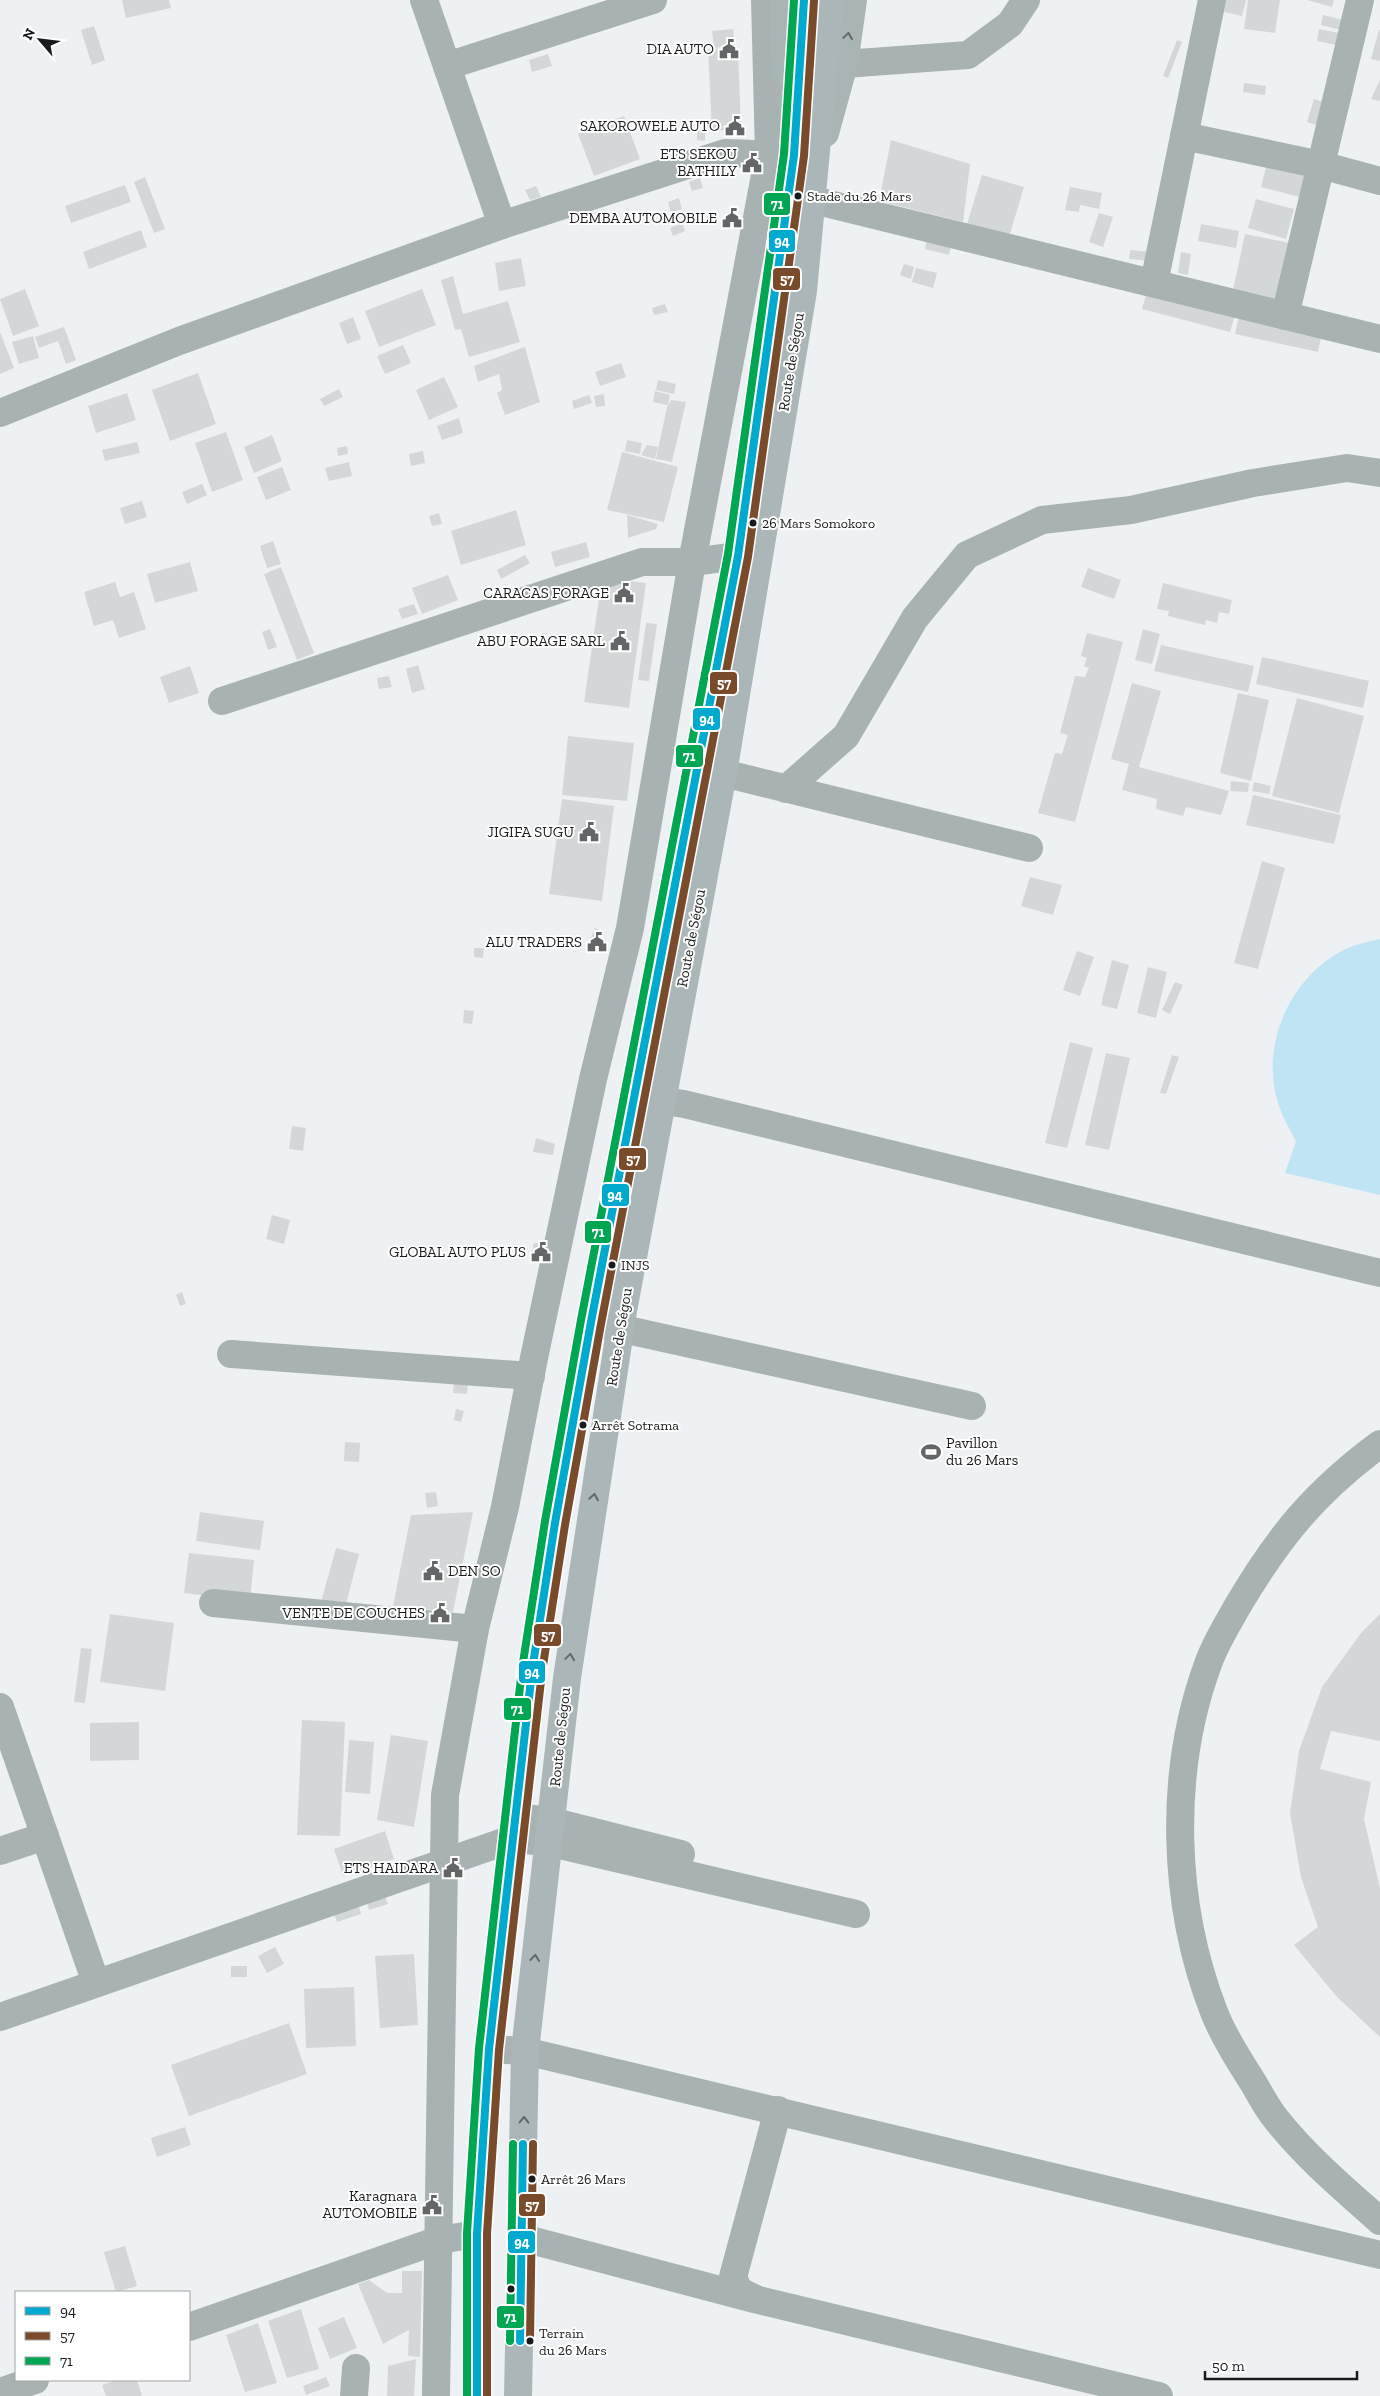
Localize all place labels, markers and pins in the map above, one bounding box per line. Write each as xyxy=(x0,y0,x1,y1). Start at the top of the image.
public building icon: DIA AUTO xyxy=(718,38,740,60)
place label: DIA AUTO xyxy=(647,40,714,58)
public building icon: SAKOROWELE AUTO xyxy=(724,115,746,137)
place label: SAKOROWELE AUTO xyxy=(580,117,720,135)
place label: ETS SEKOU BATHILY xyxy=(660,145,738,180)
public building icon: ETS SEKOU BATHILY xyxy=(741,152,763,174)
place label: Stade du 26 Mars xyxy=(807,188,911,205)
marker: Stade du 26 Mars xyxy=(793,191,803,201)
public building icon: DEMBA AUTOMOBILE xyxy=(721,207,743,229)
place label: DEMBA AUTOMOBILE xyxy=(569,209,717,227)
place label: 26 Mars Somokoro xyxy=(762,515,875,532)
marker: 26 Mars Somokoro xyxy=(748,518,758,528)
public building icon: CARACAS FORAGE xyxy=(613,582,635,604)
place label: CARACAS FORAGE xyxy=(483,584,609,602)
public building icon: ABU FORAGE SARL xyxy=(609,630,631,652)
place label: ABU FORAGE SARL xyxy=(477,632,605,650)
public building icon: JIGIFA SUGU xyxy=(578,821,600,843)
place label: JIGIFA SUGU xyxy=(487,823,574,841)
public building icon: ALU TRADERS xyxy=(586,931,608,953)
place label: ALU TRADERS xyxy=(486,933,582,951)
public building icon: GLOBAL AUTO PLUS xyxy=(530,1241,552,1263)
place label: GLOBAL AUTO PLUS xyxy=(389,1243,526,1261)
place label: INJS xyxy=(621,1257,650,1274)
marker: INJS xyxy=(607,1260,617,1270)
place label: Arrêt Sotrama xyxy=(592,1417,679,1434)
marker: Arrêt Sotrama xyxy=(578,1420,588,1430)
place label: Pavillon du 26 Mars xyxy=(946,1434,1018,1469)
sports icon: Pavillon du 26 Mars xyxy=(920,1441,942,1463)
public building icon: DEN SO xyxy=(422,1560,444,1582)
place label: DEN SO xyxy=(448,1562,501,1580)
public building icon: VENTE DE COUCHES xyxy=(429,1602,451,1624)
place label: VENTE DE COUCHES xyxy=(281,1604,425,1622)
public building icon: ETS HAIDARA xyxy=(442,1857,464,1879)
place label: ETS HAIDARA xyxy=(344,1859,438,1877)
place label: Arrêt 26 Mars xyxy=(541,2171,626,2188)
marker: Arrêt 26 Mars xyxy=(527,2174,537,2184)
place label: Karagnara AUTOMOBILE xyxy=(323,2187,417,2222)
public building icon: Karagnara AUTOMOBILE xyxy=(421,2194,443,2216)
unlabelled marker xyxy=(506,2284,516,2294)
place label: Terrain du 26 Mars xyxy=(539,2325,607,2359)
marker: Terrain du 26 Mars xyxy=(525,2336,535,2346)

